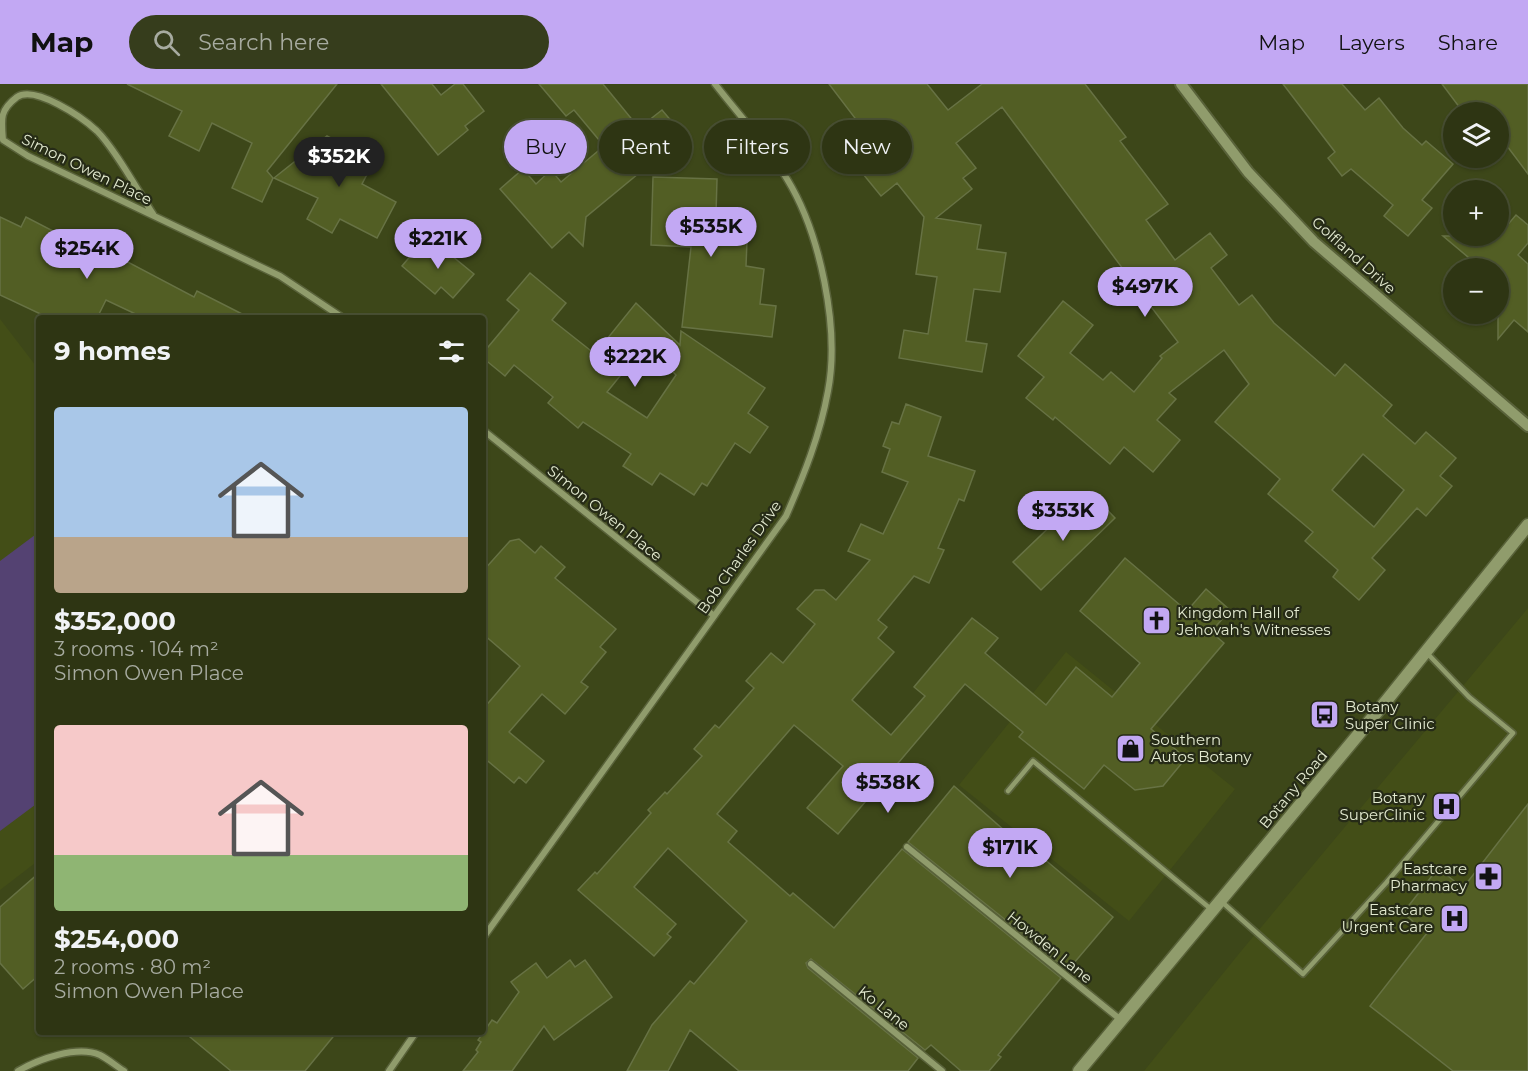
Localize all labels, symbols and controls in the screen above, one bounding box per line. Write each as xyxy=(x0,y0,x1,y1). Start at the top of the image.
search box xyxy=(129,15,549,69)
text: Map xyxy=(30,25,93,59)
icon: search xyxy=(150,26,183,59)
text: Search here xyxy=(198,29,329,56)
text: Map xyxy=(1258,30,1305,55)
text: Layers xyxy=(1338,30,1405,55)
text: Share xyxy=(1438,30,1498,55)
map controls xyxy=(1443,102,1509,324)
button: layers xyxy=(1443,102,1509,168)
chip: Buy xyxy=(504,120,587,174)
chip: Rent xyxy=(599,120,692,174)
chip: Filters xyxy=(704,120,810,174)
chip: New xyxy=(822,120,912,174)
street label: Simon Owen Place xyxy=(19,129,155,209)
pin: $352K xyxy=(297,137,381,188)
text: $352K xyxy=(308,144,370,168)
button: + xyxy=(1443,180,1509,246)
pin: $535K xyxy=(669,207,753,258)
street label: Golfland Drive xyxy=(1308,212,1400,298)
text: $535K xyxy=(680,214,742,238)
pin: $221K xyxy=(396,219,480,270)
text: $221K xyxy=(409,226,468,250)
pin: $254K xyxy=(45,229,129,280)
text: $254K xyxy=(54,236,120,260)
button: − xyxy=(1443,258,1509,324)
pin: $497K xyxy=(1103,267,1187,318)
text: $497K xyxy=(1112,274,1178,298)
text: 9 homes xyxy=(54,335,171,367)
icon: filters xyxy=(435,335,468,368)
pin: $222K xyxy=(593,337,677,388)
text: $222K xyxy=(604,344,666,368)
icon: home xyxy=(207,446,315,554)
street label: Simon Owen Place xyxy=(544,461,666,565)
pin: $353K xyxy=(1021,491,1105,542)
street label: Bob Charles Drive xyxy=(693,497,785,617)
text: $353K xyxy=(1032,498,1094,522)
place label: Kingdom Hall of Jehovah's Witnesses xyxy=(1176,603,1331,639)
text: $352,000 xyxy=(54,605,176,637)
church icon: Kingdom Hall of Jehovah's Witnesses xyxy=(1140,605,1172,637)
text: 3 rooms · 104 m² xyxy=(54,637,219,661)
text: Simon Owen Place xyxy=(54,661,244,685)
place label: Botany Super Clinic xyxy=(1345,697,1435,733)
bus stop icon: Botany Super Clinic xyxy=(1308,699,1340,731)
place label: Southern Autos Botany xyxy=(1151,730,1252,766)
shop icon: Southern Autos Botany xyxy=(1114,732,1146,764)
street label: Botany Road xyxy=(1255,746,1331,832)
pin: $538K xyxy=(846,763,930,814)
icon: home xyxy=(207,764,315,872)
text: $538K xyxy=(856,770,920,794)
place label: Botany SuperClinic xyxy=(1340,788,1426,824)
hospital icon: Botany SuperClinic xyxy=(1430,790,1462,822)
pin: $171K xyxy=(968,828,1052,879)
text: $171K xyxy=(982,835,1038,859)
place label: Eastcare Pharmacy xyxy=(1390,859,1468,895)
pharmacy icon: Eastcare Pharmacy xyxy=(1472,861,1504,893)
place label: Eastcare Urgent Care xyxy=(1342,900,1433,936)
hospital icon: Eastcare Urgent Care xyxy=(1438,902,1470,934)
street label: Howden Lane xyxy=(1003,907,1097,987)
text: $254,000 xyxy=(54,923,179,955)
text: 2 rooms · 80 m² xyxy=(54,955,211,979)
text: Simon Owen Place xyxy=(54,979,244,1003)
street label: Ko Lane xyxy=(855,982,913,1034)

